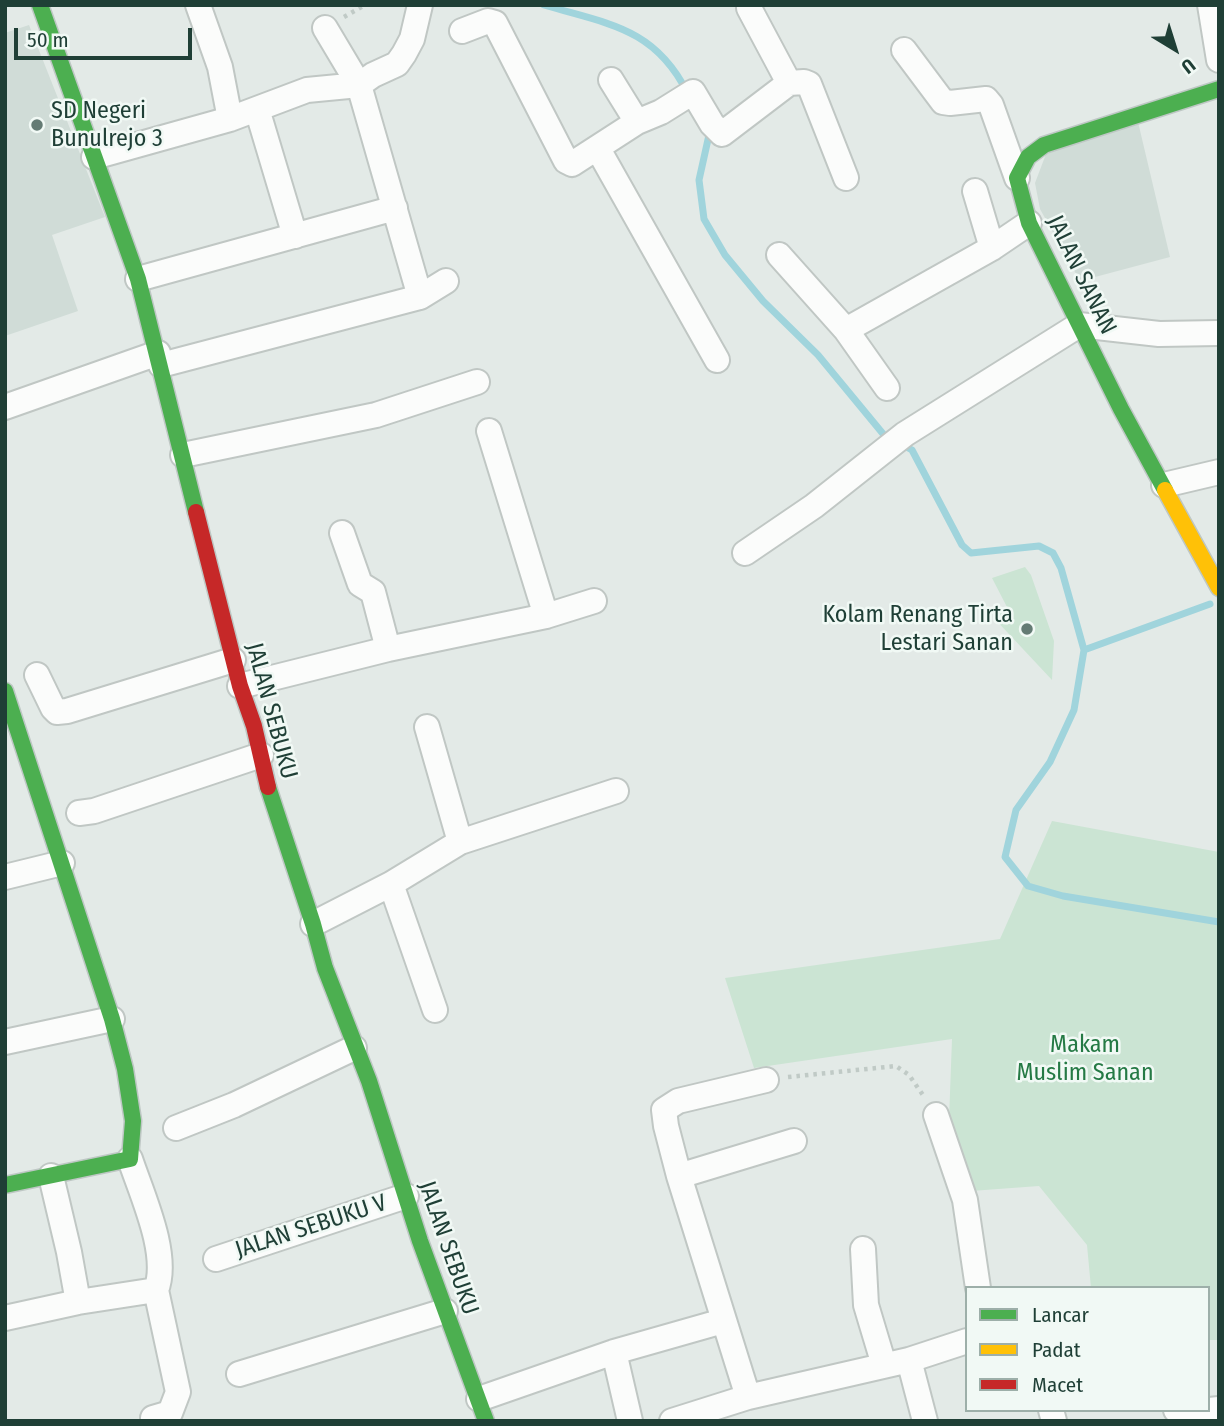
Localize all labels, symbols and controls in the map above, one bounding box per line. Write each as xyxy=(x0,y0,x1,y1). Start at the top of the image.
scale bar xyxy=(18,14,196,58)
north arrow xyxy=(1140,14,1210,84)
text: 50 m xyxy=(27,27,69,53)
text: U xyxy=(1177,53,1200,78)
place label: SD Negeri Bunulrejo 3 xyxy=(51,97,163,153)
marker: SD Negeri Bunulrejo 3 xyxy=(29,117,45,133)
street label: JALAN SANAN xyxy=(1040,211,1122,339)
place label: Kolam Renang Tirta Lestari Sanan xyxy=(822,601,1013,657)
marker: Kolam Renang Tirta Lestari Sanan xyxy=(1019,621,1035,637)
street label: JALAN SEBUKU xyxy=(239,640,303,782)
park label: Makam Muslim Sanan xyxy=(1016,1031,1154,1087)
street label: JALAN SEBUKU xyxy=(412,1177,484,1319)
street label: JALAN SEBUKU V xyxy=(232,1189,390,1265)
legend xyxy=(965,1286,1210,1412)
text: Lancar xyxy=(1032,1302,1089,1328)
text: Padat xyxy=(1032,1337,1081,1363)
text: Macet xyxy=(1032,1372,1083,1398)

